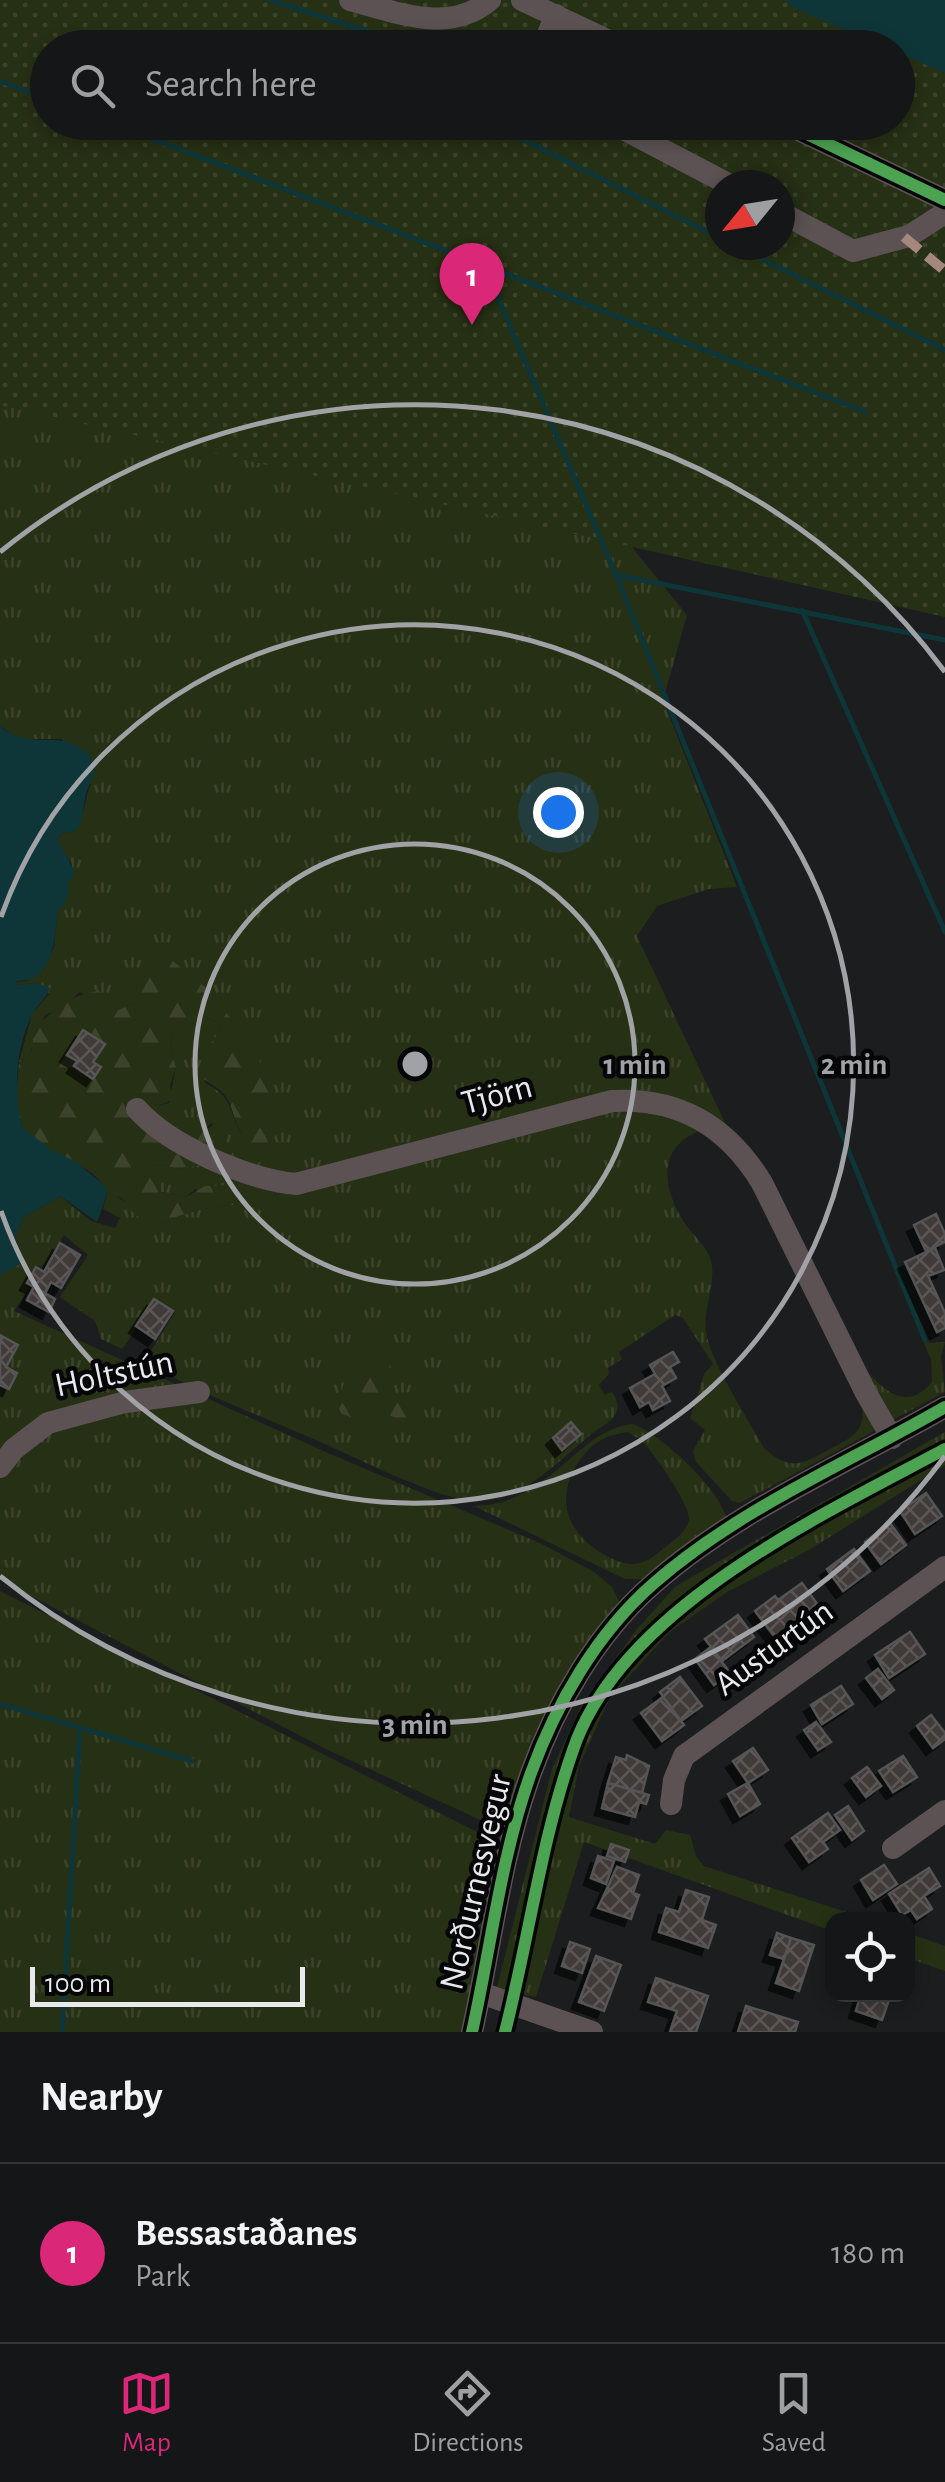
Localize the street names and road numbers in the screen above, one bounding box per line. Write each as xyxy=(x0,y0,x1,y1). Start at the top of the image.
street label: Tjörn xyxy=(458,1069,536,1121)
street label: Holtstún xyxy=(52,1344,176,1404)
street label: Austurtún xyxy=(708,1594,840,1702)
street label: Norðurnesvegur xyxy=(434,1770,518,1993)

